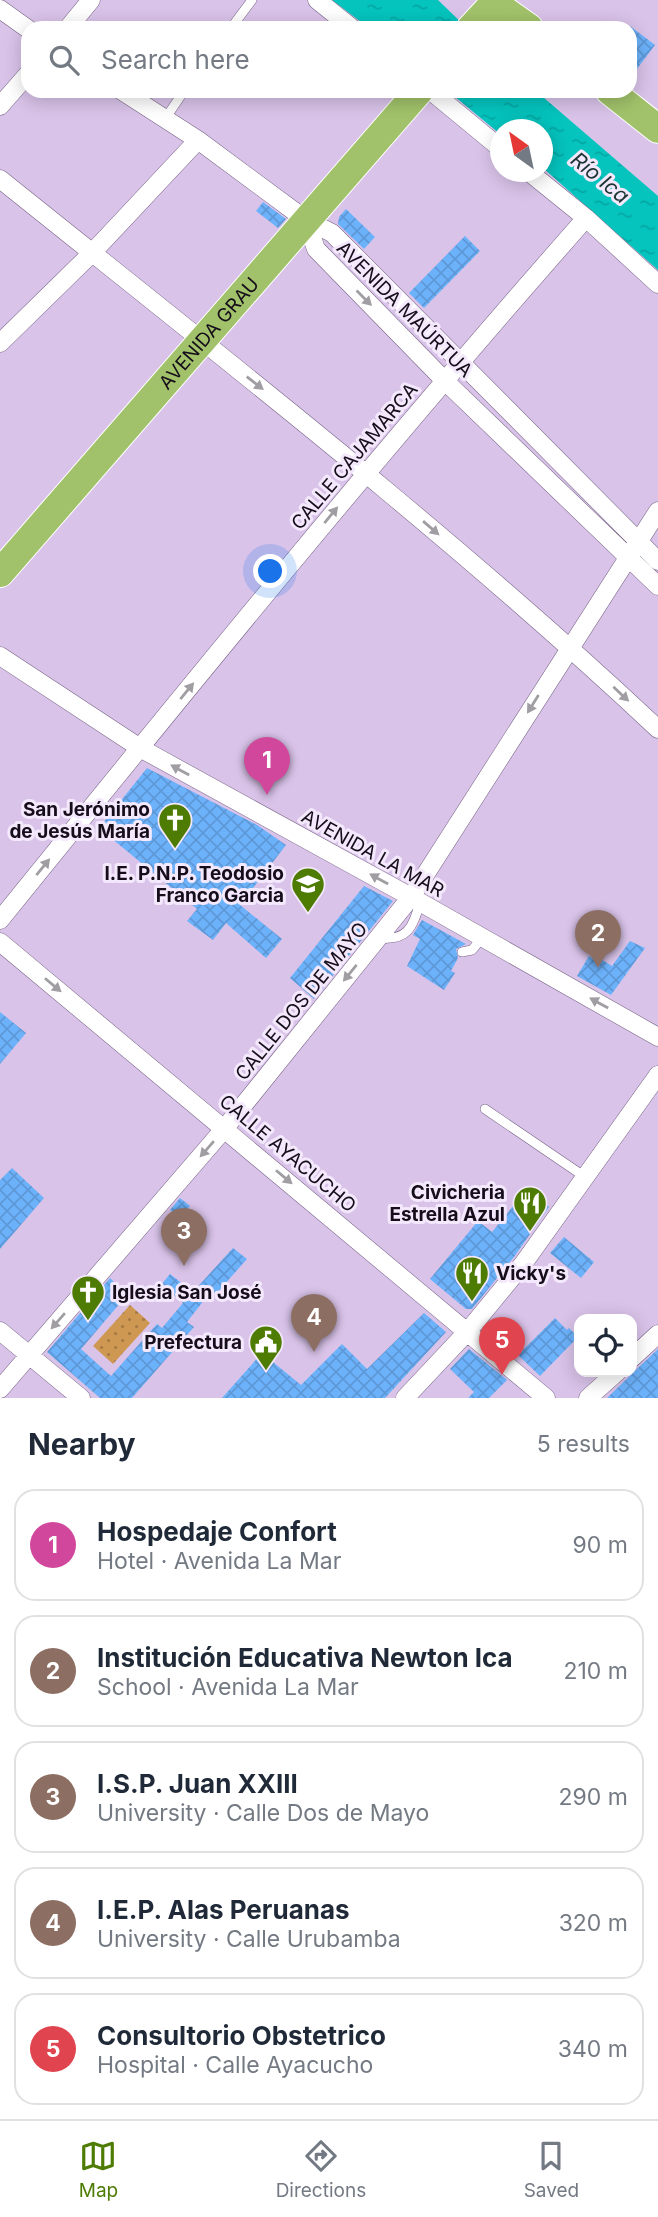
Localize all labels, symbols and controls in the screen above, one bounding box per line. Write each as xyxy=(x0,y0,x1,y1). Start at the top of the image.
search box xyxy=(21,21,637,98)
icon: search xyxy=(45,41,83,79)
text: Search here xyxy=(101,44,250,75)
north arrow xyxy=(490,119,553,182)
water label: Río Ica xyxy=(566,147,635,209)
street label: AVENIDA MAÚRTUA xyxy=(332,236,478,382)
street label: AVENIDA GRAU xyxy=(154,273,264,394)
one-way arrow xyxy=(355,289,371,306)
one-way arrow xyxy=(247,375,264,390)
street label: CALLE CAJAMARCA xyxy=(286,378,422,534)
one-way arrow xyxy=(323,506,338,523)
one-way arrow xyxy=(422,520,440,535)
your location xyxy=(253,554,287,588)
one-way arrow xyxy=(179,682,194,700)
one-way arrow xyxy=(612,685,629,702)
one-way arrow xyxy=(527,694,540,714)
pin: 1 xyxy=(244,737,290,795)
one-way arrow xyxy=(170,764,189,776)
place label: San Jerónimo de Jesús María xyxy=(9,798,150,843)
church icon: San Jerónimo de Jesús María xyxy=(156,801,194,850)
street label: AVENIDA LA MAR xyxy=(298,805,448,902)
one-way arrow xyxy=(35,859,50,876)
place label: I.E. P.N.P. Teodosio Franco Garcia xyxy=(105,862,284,907)
school or university icon: I.E. P.N.P. Teodosio Franco Garcia xyxy=(289,865,327,914)
one-way arrow xyxy=(369,874,389,885)
pin: 2 xyxy=(575,910,621,968)
street label: CALLE DOS DE MAYO xyxy=(231,918,372,1085)
one-way arrow xyxy=(343,964,358,981)
one-way arrow xyxy=(44,977,61,992)
one-way arrow xyxy=(589,997,608,1009)
street label: CALLE AYACUCHO xyxy=(215,1090,361,1217)
one-way arrow xyxy=(199,1140,215,1158)
one-way arrow xyxy=(276,1169,293,1184)
place label: Civicheria Estrella Azul xyxy=(389,1181,505,1226)
restaurant icon: Civicheria Estrella Azul xyxy=(511,1184,549,1233)
pin: 3 xyxy=(161,1208,207,1266)
restaurant icon: Vicky's xyxy=(453,1254,491,1303)
place label: Vicky's xyxy=(496,1262,566,1285)
church icon: Iglesia San José xyxy=(69,1273,107,1322)
place label: Iglesia San José xyxy=(112,1281,262,1304)
pin: 4 xyxy=(291,1294,337,1352)
one-way arrow xyxy=(51,1313,66,1330)
map controls xyxy=(574,1314,637,1377)
button: locate xyxy=(574,1314,637,1377)
pin: 5 xyxy=(479,1317,525,1375)
public building icon: Prefectura xyxy=(247,1323,285,1372)
place label: Prefectura xyxy=(144,1331,242,1354)
text: Nearby xyxy=(28,1426,136,1462)
text: 5 results xyxy=(537,1430,630,1458)
text: Hospedaje Confort xyxy=(97,1516,337,1547)
text: 1 xyxy=(48,1531,58,1559)
text: 90 m xyxy=(573,1531,628,1559)
text: Hotel · Avenida La Mar xyxy=(97,1547,341,1575)
text: Institución Educativa Newton Ica xyxy=(97,1642,513,1673)
text: 2 xyxy=(46,1657,60,1685)
text: 210 m xyxy=(563,1657,628,1685)
text: School · Avenida La Mar xyxy=(97,1673,359,1701)
text: I.S.P. Juan XXIII xyxy=(97,1768,298,1799)
text: 3 xyxy=(46,1783,60,1811)
text: 290 m xyxy=(559,1783,628,1811)
text: University · Calle Dos de Mayo xyxy=(97,1799,429,1827)
text: I.E.P. Alas Peruanas xyxy=(97,1894,350,1925)
text: 4 xyxy=(45,1909,61,1937)
text: 320 m xyxy=(559,1909,628,1937)
text: University · Calle Urubamba xyxy=(97,1925,401,1953)
text: Consultorio Obstetrico xyxy=(97,2020,386,2051)
text: 5 xyxy=(46,2035,60,2063)
text: 340 m xyxy=(558,2035,628,2063)
text: Hospital · Calle Ayacucho xyxy=(97,2051,373,2079)
tab: Map xyxy=(79,2137,118,2202)
tab: Directions xyxy=(276,2137,366,2202)
tab: Saved xyxy=(524,2137,579,2202)

